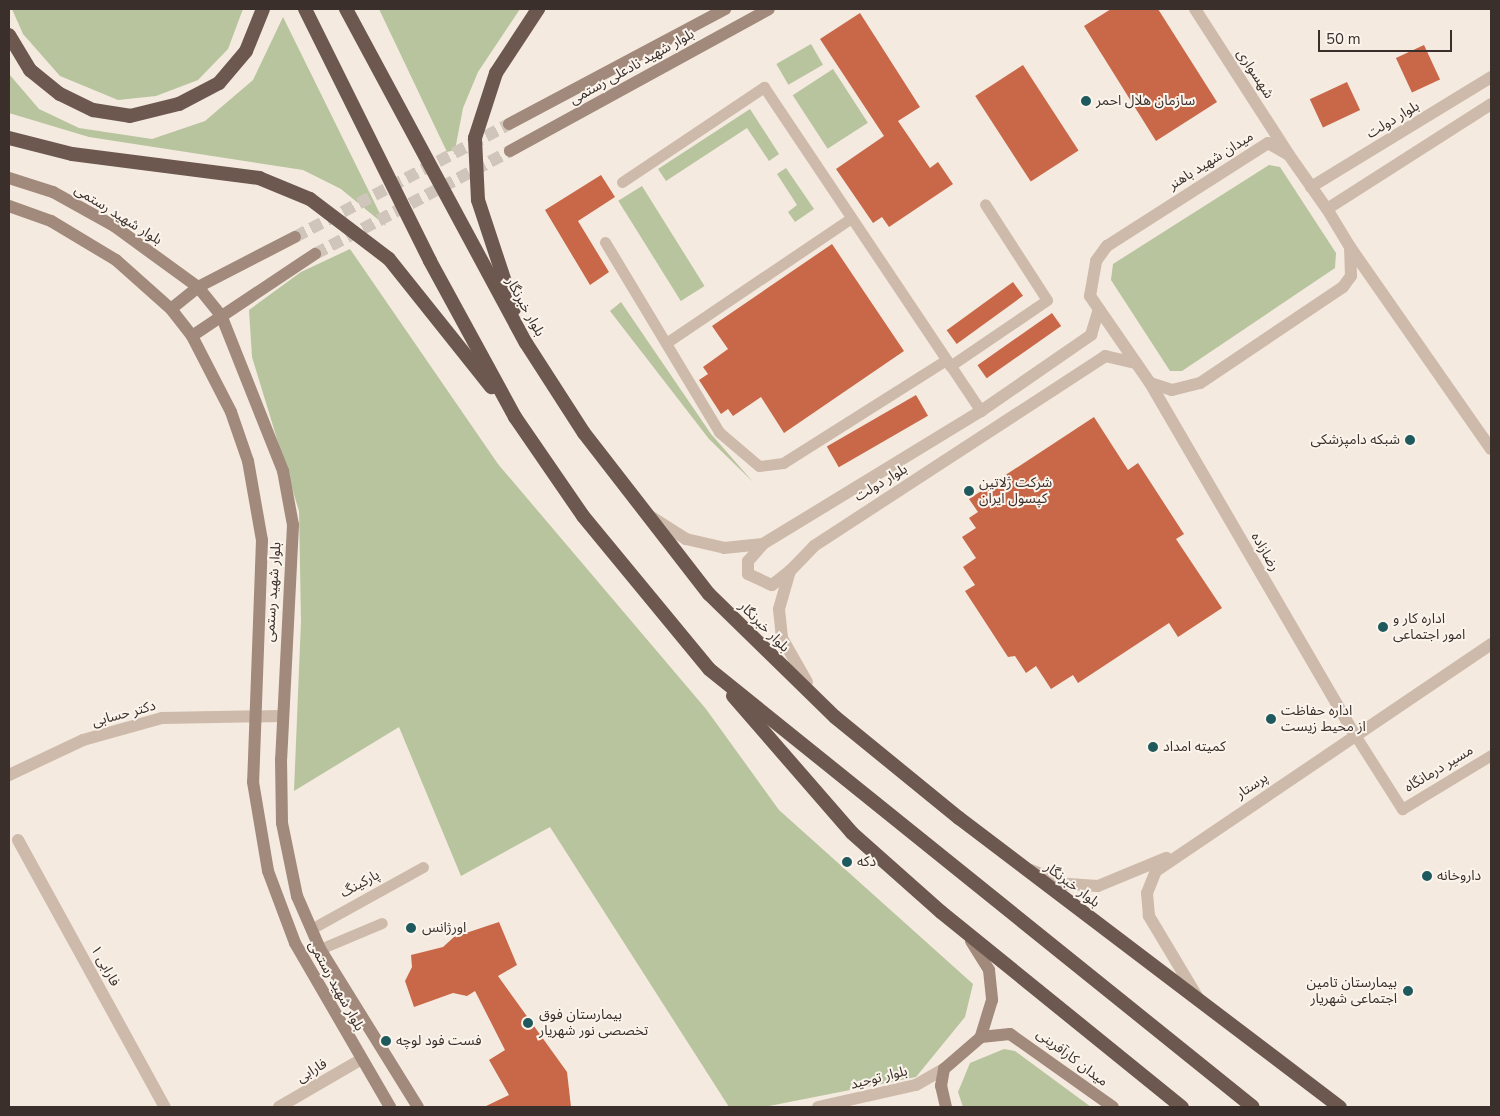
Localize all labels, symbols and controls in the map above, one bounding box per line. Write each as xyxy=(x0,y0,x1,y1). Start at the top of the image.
scale bar xyxy=(1320,20,1454,52)
street label: بلوار شهید نادعلی رستمی xyxy=(567,26,697,108)
text: 50 m xyxy=(1326,29,1361,49)
street label: شهسواری xyxy=(1233,46,1277,102)
place label: سازمان هلال احمر xyxy=(1096,93,1195,109)
marker: سازمان هلال احمر xyxy=(1080,95,1092,107)
street label: بلوار دولت xyxy=(1364,98,1422,142)
street label: میدان شهید باهنر xyxy=(1165,128,1257,194)
street label: بلوار شهید رستمی xyxy=(71,181,165,249)
street label: بلوار خبرنگار xyxy=(502,275,548,339)
place label: شبکه دامپزشکی xyxy=(1311,432,1400,448)
marker: شبکه دامپزشکی xyxy=(1404,434,1416,446)
street label: بلوار دولت xyxy=(852,461,910,505)
place label: شرکت ژلاتین کپسول ایران xyxy=(979,475,1052,508)
marker: شرکت ژلاتین کپسول ایران xyxy=(963,485,975,497)
street label: رضازاده xyxy=(1247,530,1283,574)
street label: بلوار شهید رستمی xyxy=(261,541,285,643)
street label: بلوار خبرنگار xyxy=(735,598,793,656)
place label: اداره کار و امور اجتماعی xyxy=(1393,611,1465,644)
marker: اداره کار و امور اجتماعی xyxy=(1377,621,1389,633)
street label: دکتر حسابی xyxy=(90,697,158,731)
place label: اداره حفاظت از محیط زیست xyxy=(1281,703,1366,736)
marker: اداره حفاظت از محیط زیست xyxy=(1265,713,1277,725)
place label: کمیته امداد xyxy=(1163,739,1226,755)
marker: کمیته امداد xyxy=(1147,741,1159,753)
street label: مسیر درمانگاه xyxy=(1402,742,1476,796)
street label: پرستار xyxy=(1233,769,1271,803)
place label: دکه xyxy=(857,854,876,870)
marker: دکه xyxy=(841,856,853,868)
street label: بلوار خبرنگار xyxy=(1041,859,1103,911)
street label: پارکینگ xyxy=(337,866,383,902)
place label: داروخانه xyxy=(1437,868,1481,884)
marker: داروخانه xyxy=(1421,870,1433,882)
place label: اورژانس xyxy=(422,920,466,936)
marker: اورژانس xyxy=(404,921,418,935)
street label: بلوار شهید رستمی xyxy=(304,938,368,1034)
street label: فارابی ۱ xyxy=(87,943,123,989)
place label: بیمارستان تامین اجتماعی شهریار xyxy=(1307,975,1397,1008)
marker: بیمارستان تامین اجتماعی شهریار xyxy=(1401,984,1415,998)
place label: بیمارستان فوق تخصصی نور شهریار xyxy=(539,1007,648,1040)
marker: بیمارستان فوق تخصصی نور شهریار xyxy=(521,1016,535,1030)
street label: میدان کارآفرینی xyxy=(1033,1026,1111,1090)
place label: فست فود لوچه xyxy=(396,1033,481,1049)
marker: فست فود لوچه xyxy=(380,1035,392,1047)
street label: فارابی xyxy=(294,1055,330,1087)
street label: بلوار توحید xyxy=(849,1063,909,1093)

